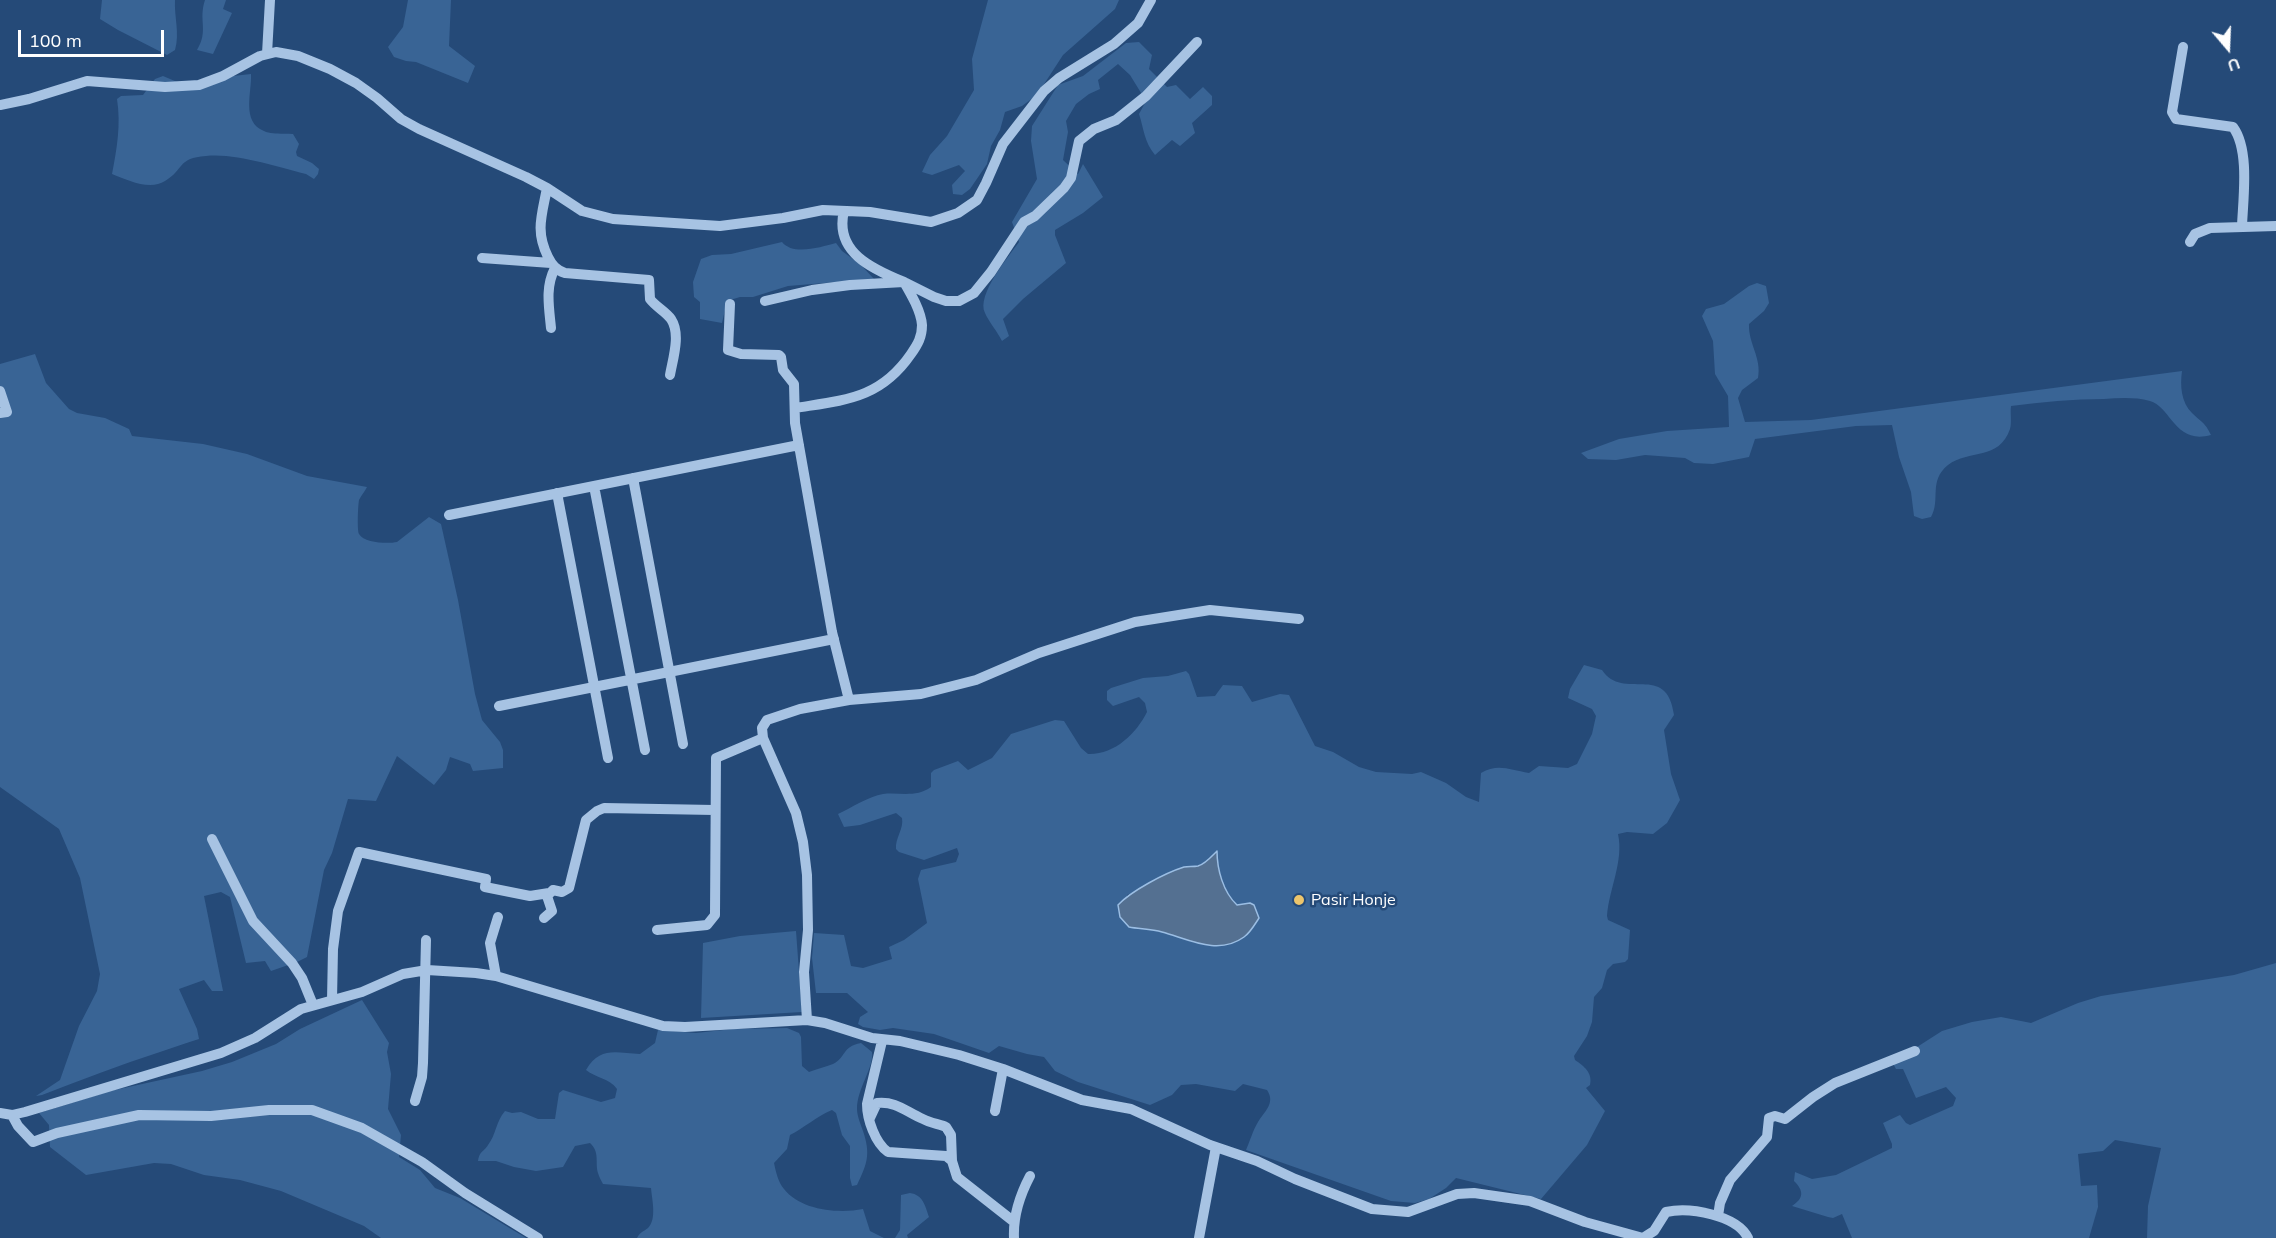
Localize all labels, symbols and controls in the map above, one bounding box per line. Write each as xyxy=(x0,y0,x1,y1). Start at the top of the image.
scale bar xyxy=(21,18,166,56)
north arrow xyxy=(2198,18,2258,78)
text: 100 m xyxy=(29,29,82,52)
text: U xyxy=(2225,54,2243,76)
place label: Pasir Honje xyxy=(1311,890,1396,910)
marker: Pasir Honje xyxy=(1292,893,1306,907)

